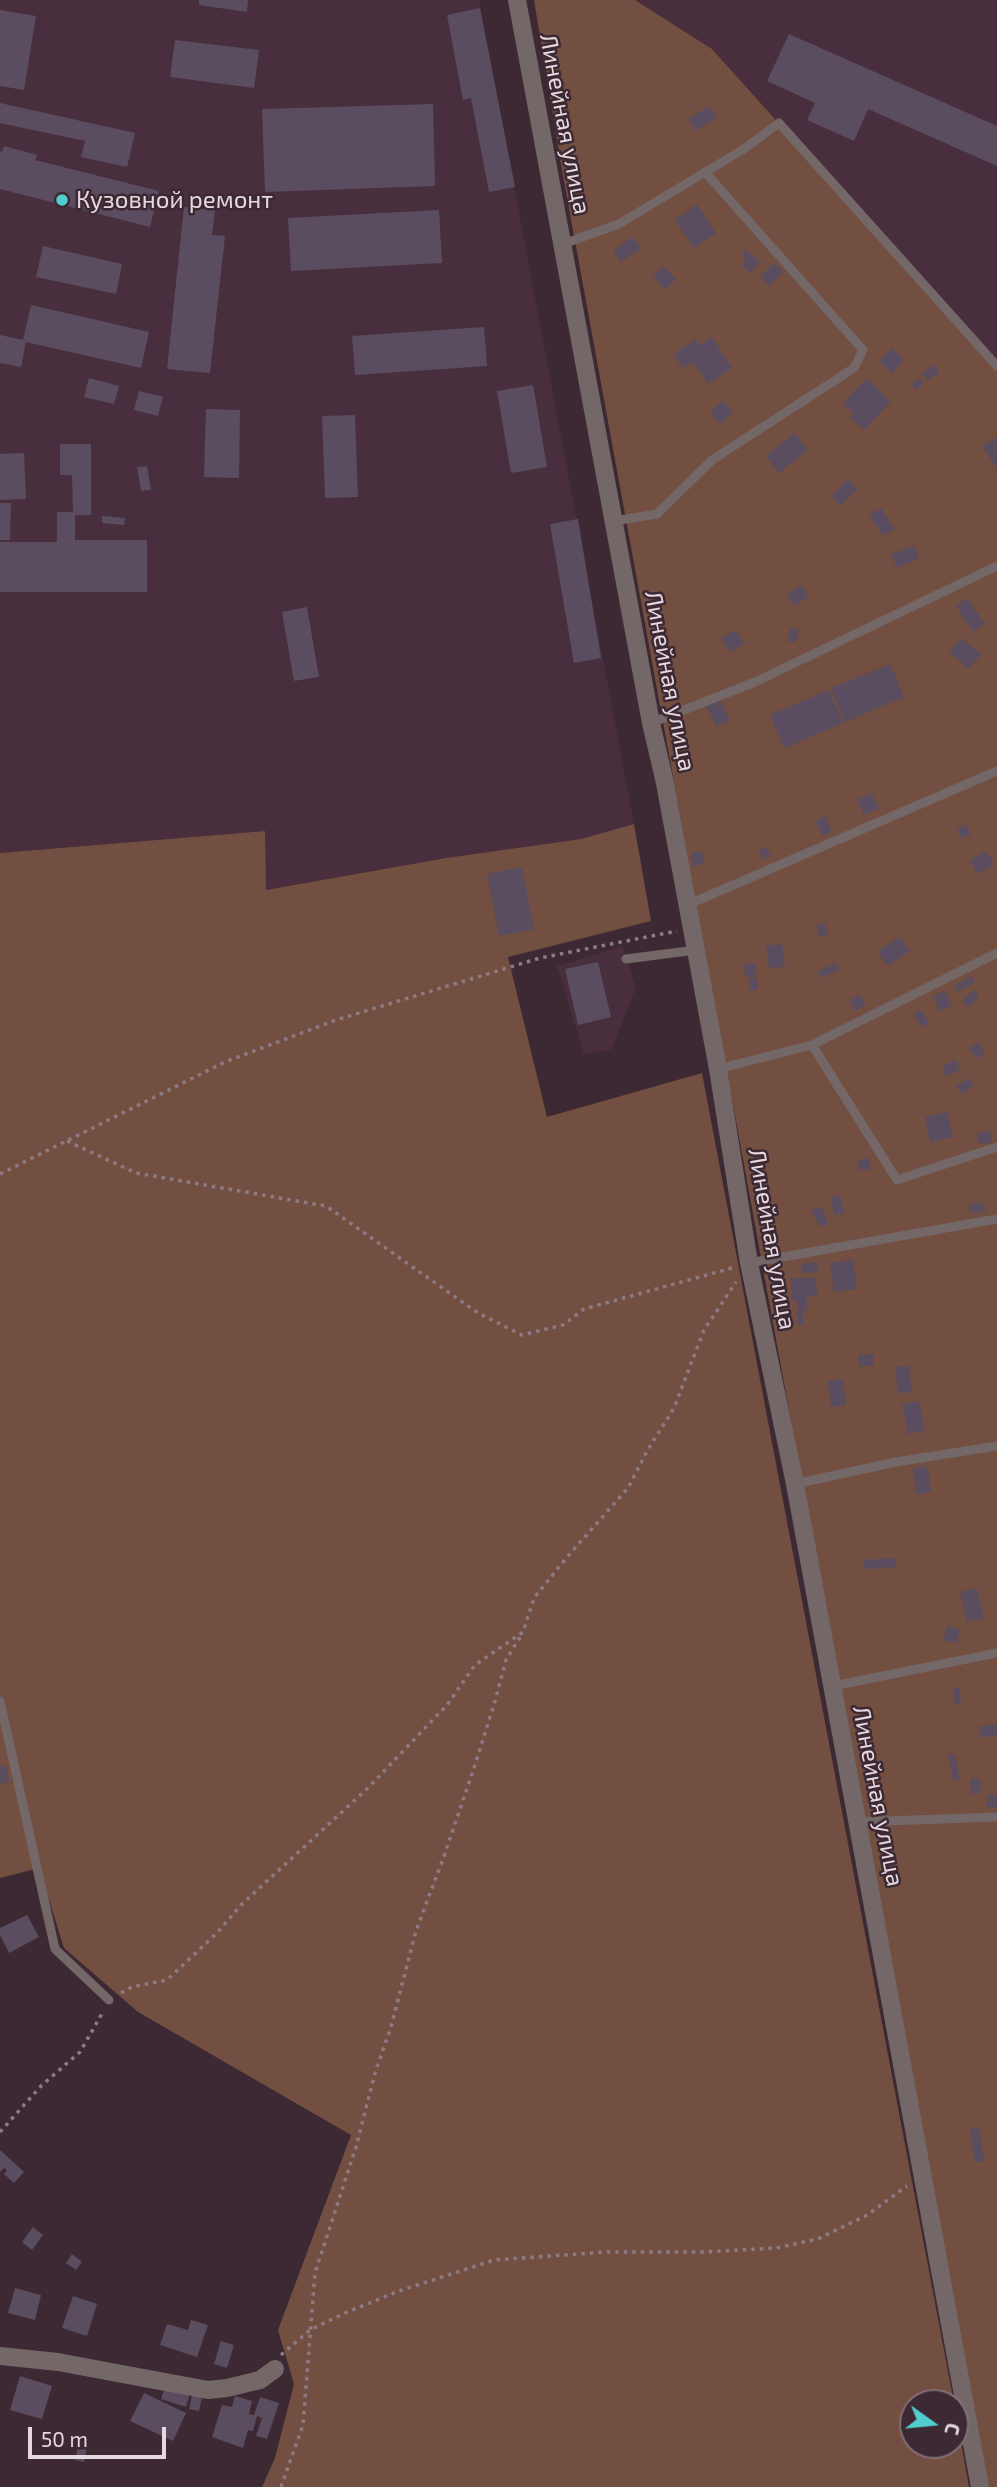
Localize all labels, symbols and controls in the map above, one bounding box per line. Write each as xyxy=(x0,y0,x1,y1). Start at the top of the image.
street label: Линейная улица xyxy=(533,31,597,217)
place label: Кузовной ремонт xyxy=(76,186,273,214)
marker: Кузовной ремонт xyxy=(54,192,70,208)
street label: Линейная улица xyxy=(638,588,702,774)
street label: Линейная улица xyxy=(742,1146,802,1332)
street label: Линейная улица xyxy=(846,1703,910,1889)
north arrow xyxy=(899,2389,969,2459)
scale bar xyxy=(32,2414,170,2458)
text: С xyxy=(940,2421,965,2437)
text: 50 m xyxy=(41,2426,88,2451)

